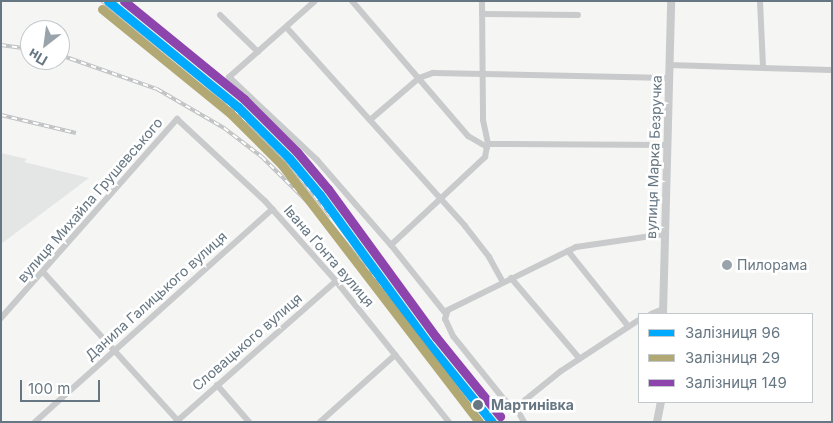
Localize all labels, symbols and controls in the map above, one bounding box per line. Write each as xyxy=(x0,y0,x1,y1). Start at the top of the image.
north arrow xyxy=(20,20,70,70)
text: Пн xyxy=(25,45,50,70)
street label: вулиця Марка Безручка xyxy=(643,75,665,239)
street label: вулиця Михайла Грушевського xyxy=(14,114,166,286)
street label: Івана Ґонта вулиця xyxy=(280,202,378,310)
street label: Данила Галицького вулиця xyxy=(82,228,230,364)
place label: Пилорама xyxy=(737,257,807,273)
marker: Пилорама xyxy=(721,259,733,271)
street label: Словацького вулиця xyxy=(189,290,305,394)
legend xyxy=(638,313,813,403)
text: Залізниця 96 xyxy=(685,323,780,342)
text: Залізниця 29 xyxy=(685,348,780,367)
scale bar xyxy=(22,370,102,402)
text: Залізниця 149 xyxy=(685,373,787,392)
text: 100 m xyxy=(28,379,70,398)
marker: Мартинівка xyxy=(469,396,487,414)
place label: Мартинівка xyxy=(491,397,574,413)

